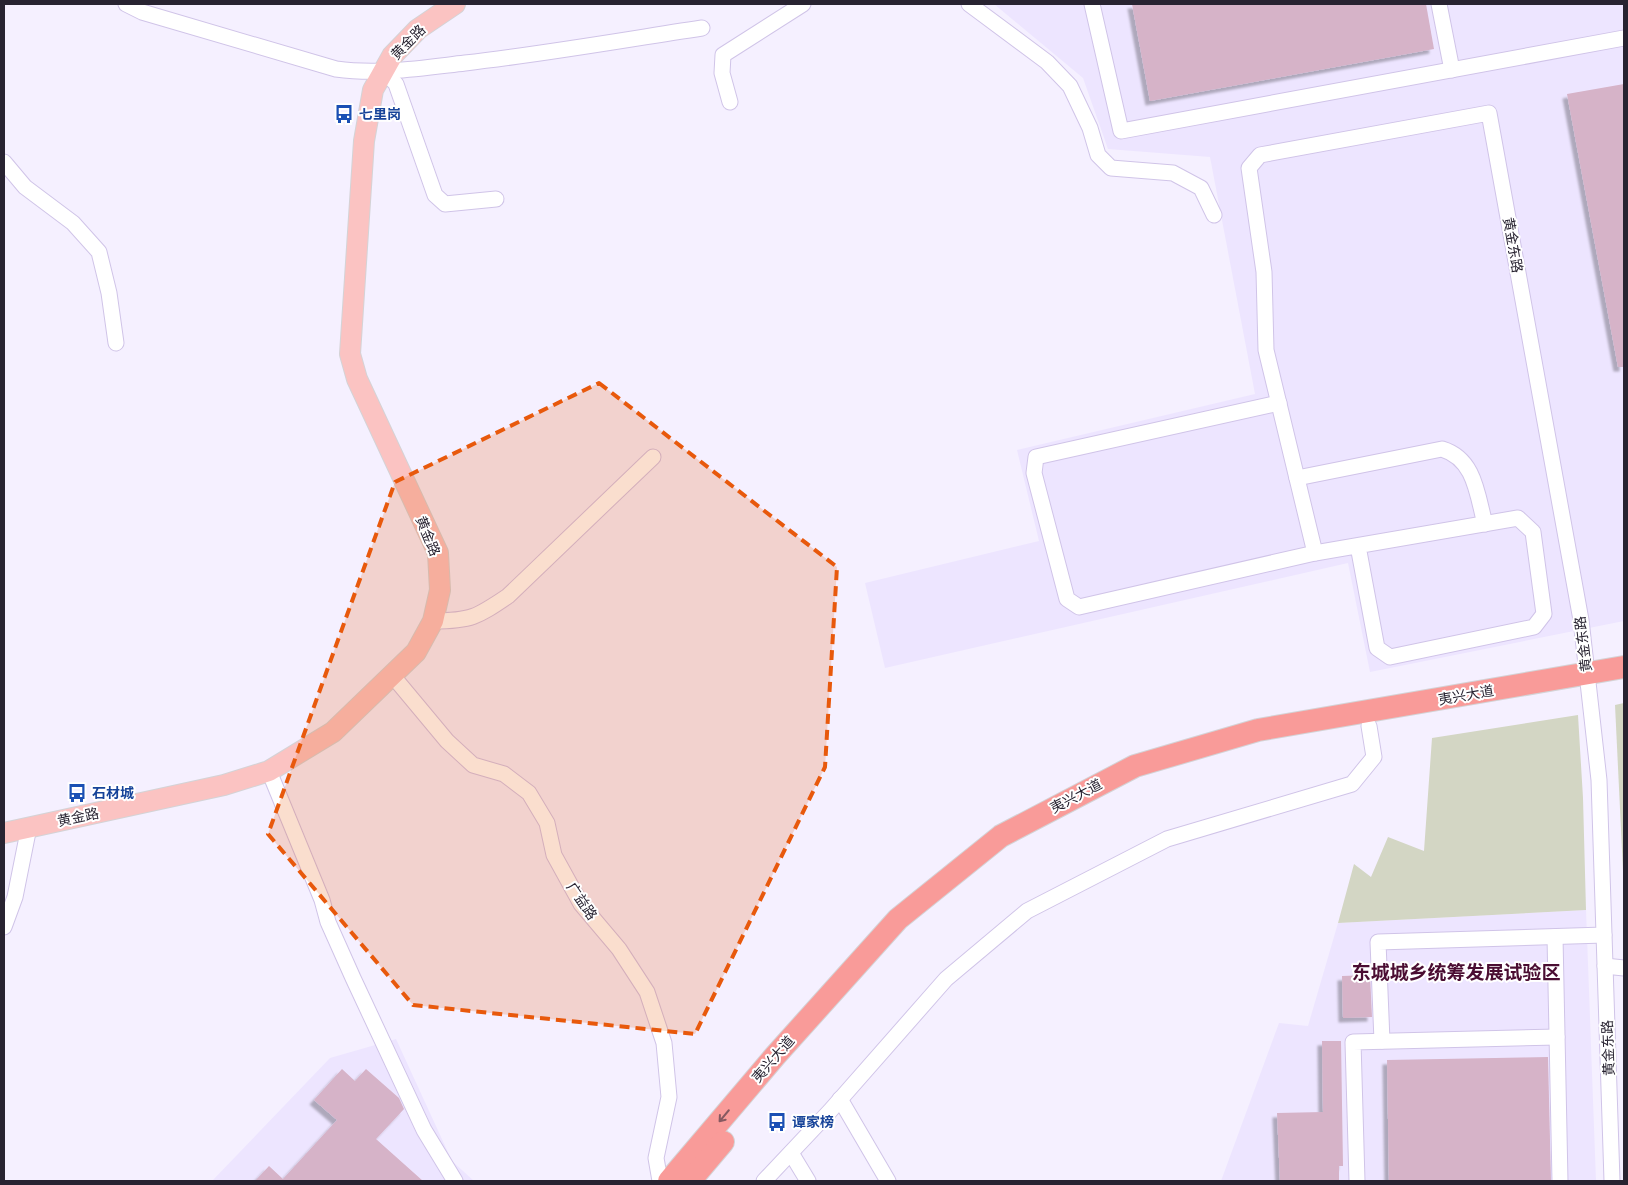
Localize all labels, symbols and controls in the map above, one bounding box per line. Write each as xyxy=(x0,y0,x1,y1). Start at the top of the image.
street label: 黄金路 xyxy=(386,20,430,64)
bus stop icon: 七里岗 xyxy=(333,103,355,125)
place label: 七里岗 xyxy=(359,104,401,124)
street label: 黄金东路 xyxy=(1498,216,1528,274)
street label: 黄金路 xyxy=(411,513,445,559)
street label: 黄金东路 xyxy=(1570,615,1596,673)
street label: 夷兴大道 xyxy=(1437,680,1495,710)
street label: 夷兴大道 xyxy=(1047,774,1105,818)
bus stop icon: 石材城 xyxy=(66,782,88,804)
place label: 石材城 xyxy=(92,783,134,803)
street label: 黄金路 xyxy=(55,803,101,831)
street label: 广益路 xyxy=(562,878,602,924)
district label: 东城城乡统筹发展试验区 xyxy=(1351,959,1561,986)
street label: 黄金东路 xyxy=(1597,1020,1619,1076)
street label: 夷兴大道 xyxy=(747,1031,799,1087)
one-way arrow xyxy=(719,1109,730,1122)
bus stop icon: 谭家榜 xyxy=(766,1111,788,1133)
place label: 谭家榜 xyxy=(792,1112,834,1132)

